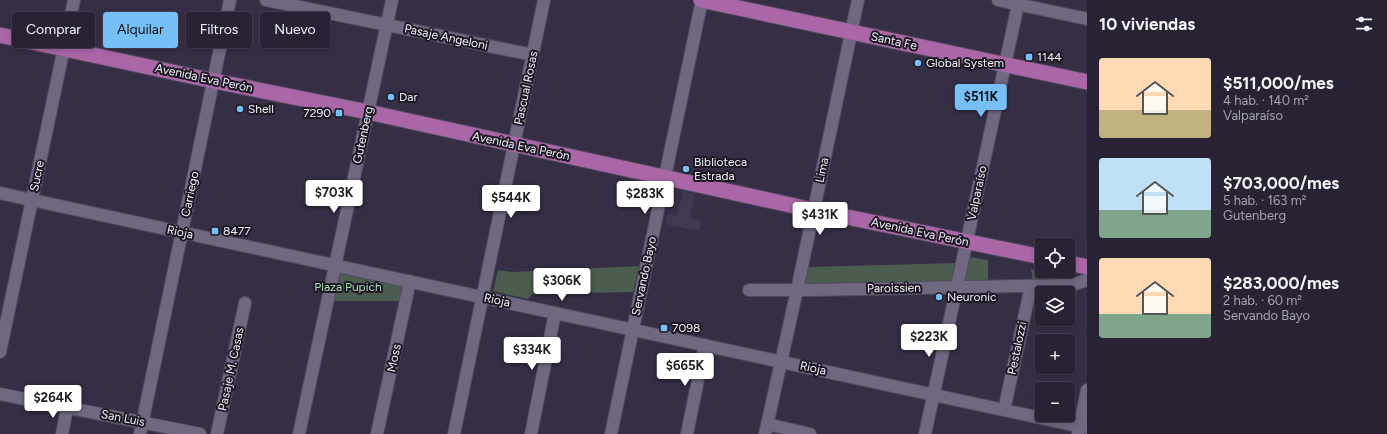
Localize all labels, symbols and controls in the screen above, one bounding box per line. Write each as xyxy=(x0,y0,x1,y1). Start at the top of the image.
chip: Comprar xyxy=(12,12,95,48)
chip: Alquilar xyxy=(103,12,178,48)
chip: Filtros xyxy=(186,12,252,48)
chip: Nuevo xyxy=(260,12,330,48)
icon: filters xyxy=(1353,13,1375,35)
text: 10 viviendas xyxy=(1099,14,1195,34)
street label: Pasaje Angeloni xyxy=(403,21,489,53)
street label: Santa Fe xyxy=(870,29,919,53)
street label: Pascual Rosas xyxy=(511,49,541,126)
place label: 1144 xyxy=(1037,50,1062,64)
marker: 1144 xyxy=(1024,52,1034,62)
place label: Global System xyxy=(926,56,1004,70)
marker: Global System xyxy=(913,58,923,68)
street label: Avenida Eva Perón xyxy=(154,61,254,95)
text: $511,000/mes xyxy=(1223,73,1334,93)
icon: home xyxy=(1131,74,1179,122)
pin: $511K xyxy=(953,84,1009,118)
text: $511K xyxy=(964,89,998,104)
place label: Dar xyxy=(399,90,417,104)
marker: Dar xyxy=(386,92,396,102)
text: 4 hab. · 140 m² xyxy=(1223,93,1309,108)
place label: Shell xyxy=(248,102,274,116)
marker: Shell xyxy=(235,104,245,114)
street label: Gutenberg xyxy=(350,105,376,165)
place label: 7290 xyxy=(303,106,331,120)
marker: 7290 xyxy=(334,108,344,118)
text: Valparaíso xyxy=(1223,108,1283,123)
street label: Avenida Eva Perón xyxy=(471,129,571,163)
place label: Biblioteca Estrada xyxy=(694,155,747,183)
street label: Lima xyxy=(813,156,831,184)
street label: Sucre xyxy=(27,159,47,193)
marker: Biblioteca Estrada xyxy=(681,164,691,174)
street label: Valparaíso xyxy=(964,164,990,222)
street label: Carriego xyxy=(178,170,202,218)
text: $703,000/mes xyxy=(1223,173,1339,193)
icon: home xyxy=(1131,174,1179,222)
pin: $703K xyxy=(306,180,362,214)
pin: $283K xyxy=(617,181,673,215)
text: $703K xyxy=(315,185,353,200)
pin: $544K xyxy=(483,185,539,219)
text: $283K xyxy=(626,186,664,201)
text: $544K xyxy=(491,190,531,205)
text: 5 hab. · 163 m² xyxy=(1223,193,1306,208)
pin: $431K xyxy=(792,202,848,236)
text: $431K xyxy=(802,207,838,222)
text: Gutenberg xyxy=(1223,208,1286,223)
street label: Avenida Eva Perón xyxy=(870,215,970,249)
street label: Rioja xyxy=(166,222,194,242)
place label: 8477 xyxy=(223,224,251,238)
marker: 8477 xyxy=(210,226,220,236)
street label: Servando Bayo xyxy=(629,235,659,317)
map controls xyxy=(1035,238,1075,422)
button: locate xyxy=(1035,238,1075,278)
pin: $306K xyxy=(534,268,590,302)
text: $306K xyxy=(542,273,582,288)
text: $283,000/mes xyxy=(1223,273,1339,293)
icon: home xyxy=(1131,274,1179,322)
park label: Plaza Pupich xyxy=(314,280,382,294)
street label: Paroissien xyxy=(867,281,921,295)
button: layers xyxy=(1035,286,1075,326)
street label: Rioja xyxy=(483,290,511,310)
place label: Neuronic xyxy=(947,290,997,304)
marker: Neuronic xyxy=(934,292,944,302)
text: 2 hab. · 60 m² xyxy=(1223,293,1302,308)
text: Servando Bayo xyxy=(1223,308,1310,323)
street label: Pestalozzi xyxy=(1005,320,1029,376)
place label: 7098 xyxy=(672,321,700,335)
marker: 7098 xyxy=(659,323,669,333)
pin: $223K xyxy=(901,324,957,358)
street label: Pasaje M. Casas xyxy=(215,326,247,412)
text: $223K xyxy=(910,329,948,344)
button: + xyxy=(1035,334,1075,374)
pin: $334K xyxy=(504,337,560,371)
street label: Moss xyxy=(384,342,404,373)
text: $334K xyxy=(513,342,551,357)
pin: $665K xyxy=(657,353,713,387)
text: $665K xyxy=(666,358,704,373)
street label: Rioja xyxy=(799,358,827,378)
button: − xyxy=(1035,382,1075,422)
pin: $264K xyxy=(25,385,81,419)
text: $264K xyxy=(33,390,73,405)
street label: San Luis xyxy=(100,407,147,429)

